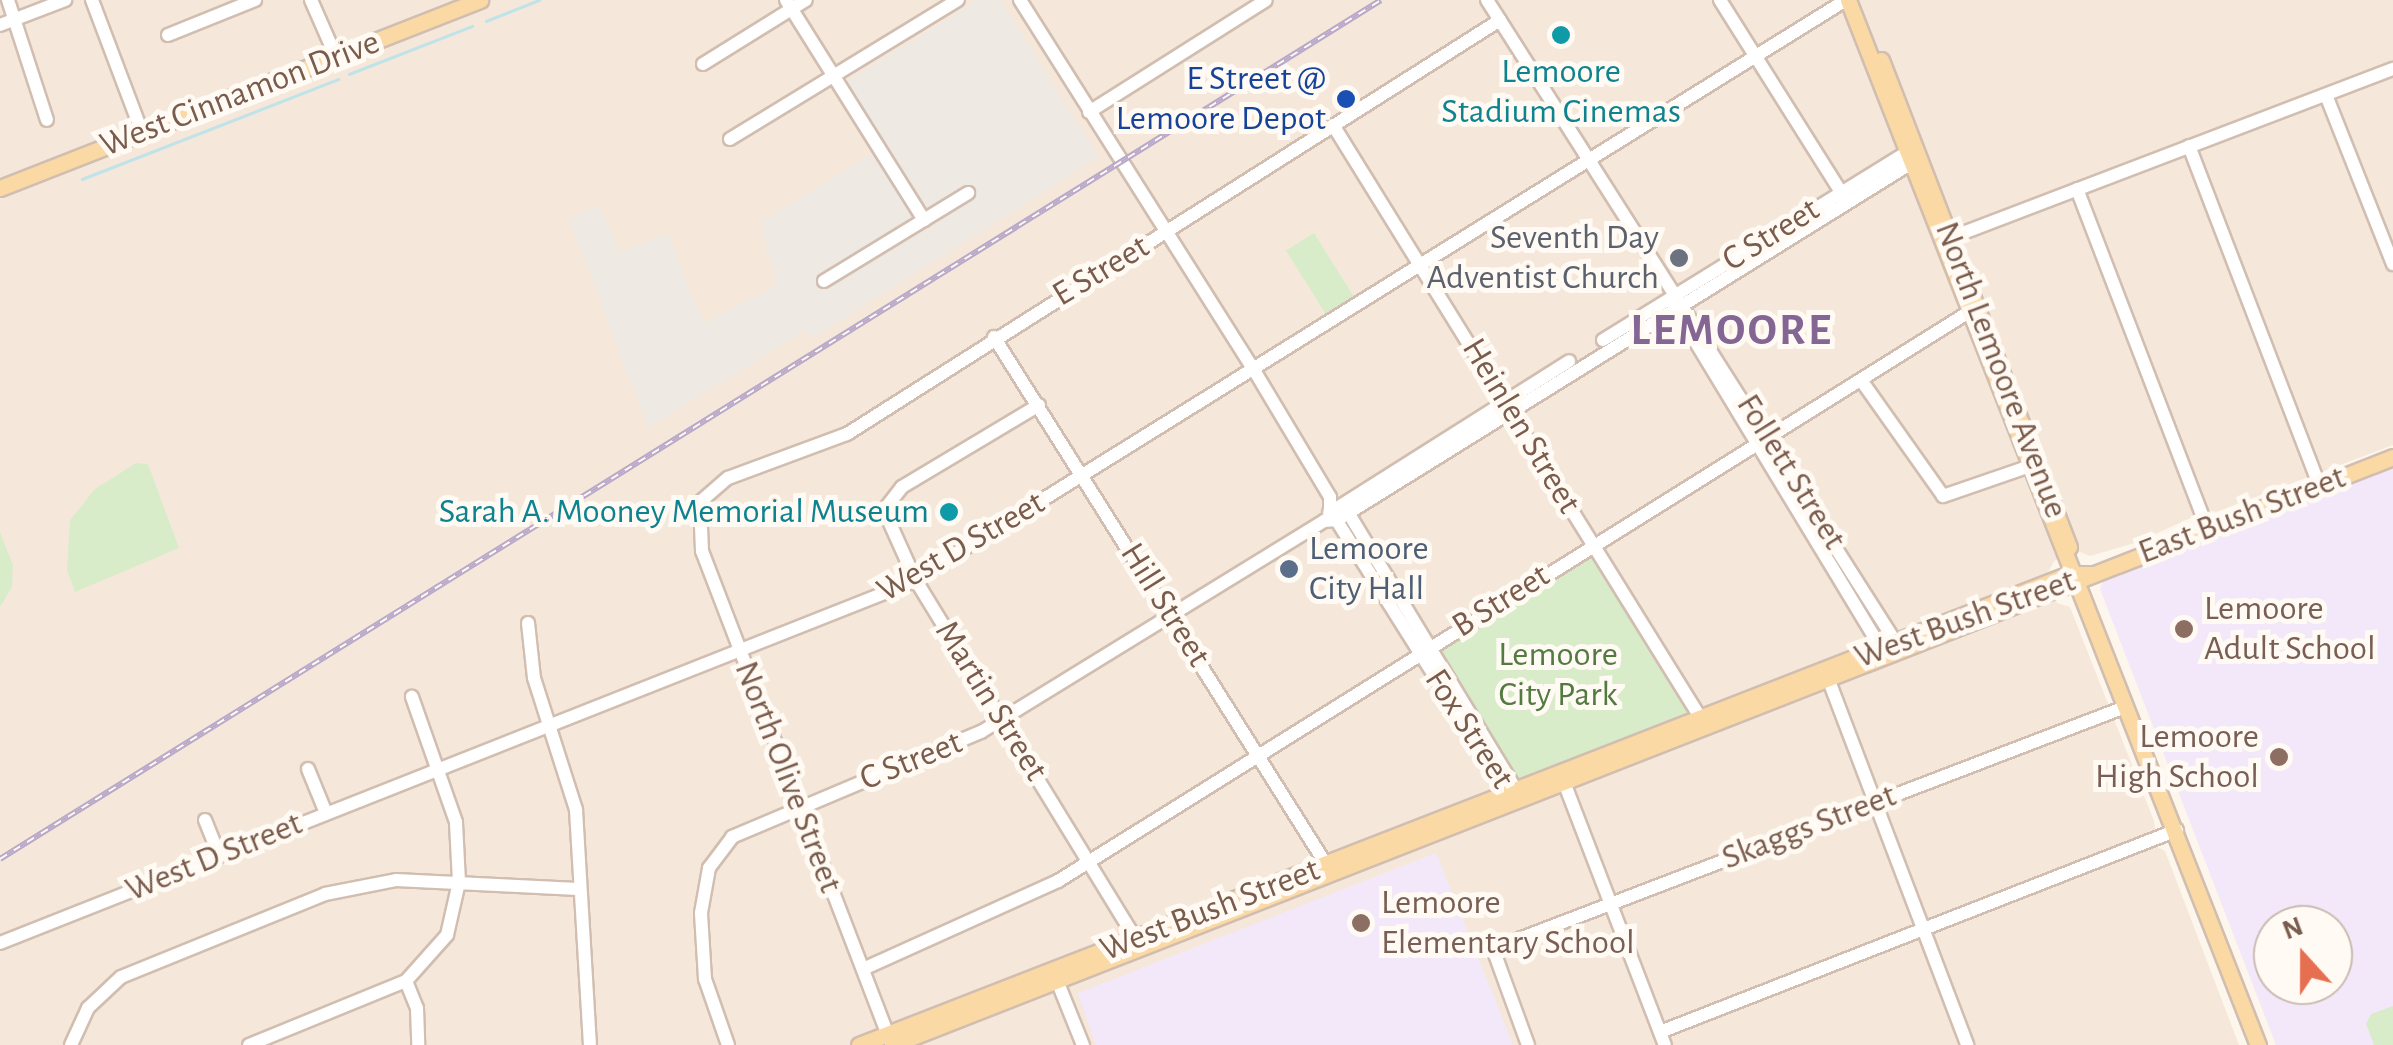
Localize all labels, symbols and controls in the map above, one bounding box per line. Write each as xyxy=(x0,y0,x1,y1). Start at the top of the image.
street label: West Cinnamon Drive xyxy=(95,21,385,167)
marker: Lemoore Stadium Cinemas xyxy=(1550,24,1572,46)
place label: Lemoore Stadium Cinemas xyxy=(1441,51,1681,133)
place label: E Street @ Lemoore Depot xyxy=(1116,58,1326,140)
marker: E Street @ Lemoore Depot xyxy=(1335,88,1357,110)
street label: C Street xyxy=(1715,189,1827,281)
street label: North Lemoore Avenue xyxy=(1925,216,2077,524)
place label: Seventh Day Adventist Church xyxy=(1426,217,1659,299)
street label: E Street xyxy=(1045,226,1157,316)
marker: Seventh Day Adventist Church xyxy=(1668,247,1690,269)
district label: LEMOORE xyxy=(1631,304,1833,358)
street label: Heinlen Street xyxy=(1452,331,1590,521)
street label: Follett Street xyxy=(1727,387,1855,557)
street label: East Bush Street xyxy=(2133,456,2351,574)
street label: West D Street xyxy=(870,482,1052,612)
place label: Sarah A. Mooney Memorial Museum xyxy=(439,491,929,533)
marker: Sarah A. Mooney Memorial Museum xyxy=(938,501,960,523)
place label: Lemoore City Hall xyxy=(1309,528,1429,610)
street label: Hill Street xyxy=(1111,535,1219,675)
street label: B Street xyxy=(1445,555,1557,647)
marker: Lemoore City Hall xyxy=(1278,558,1300,580)
street label: West Bush Street xyxy=(1849,560,2081,678)
place label: Lemoore Adult School xyxy=(2204,588,2376,670)
street label: Martin Street xyxy=(925,613,1057,789)
marker: Lemoore Adult School xyxy=(2173,618,2195,640)
park label: Lemoore City Park xyxy=(1498,634,1618,716)
street label: North Olive Street xyxy=(725,655,851,899)
street label: Fox Street xyxy=(1415,661,1523,797)
place label: Lemoore High School xyxy=(2095,716,2259,798)
street label: C Street xyxy=(854,722,968,800)
marker: Lemoore High School xyxy=(2268,746,2290,768)
street label: Skaggs Street xyxy=(1716,775,1902,879)
street label: West D Street xyxy=(120,803,308,911)
street label: West Bush Street xyxy=(1094,849,1326,971)
place label: Lemoore Elementary School xyxy=(1381,882,1635,964)
north arrow xyxy=(2253,905,2353,1005)
marker: Lemoore Elementary School xyxy=(1350,912,1372,934)
text: N xyxy=(2279,912,2307,945)

